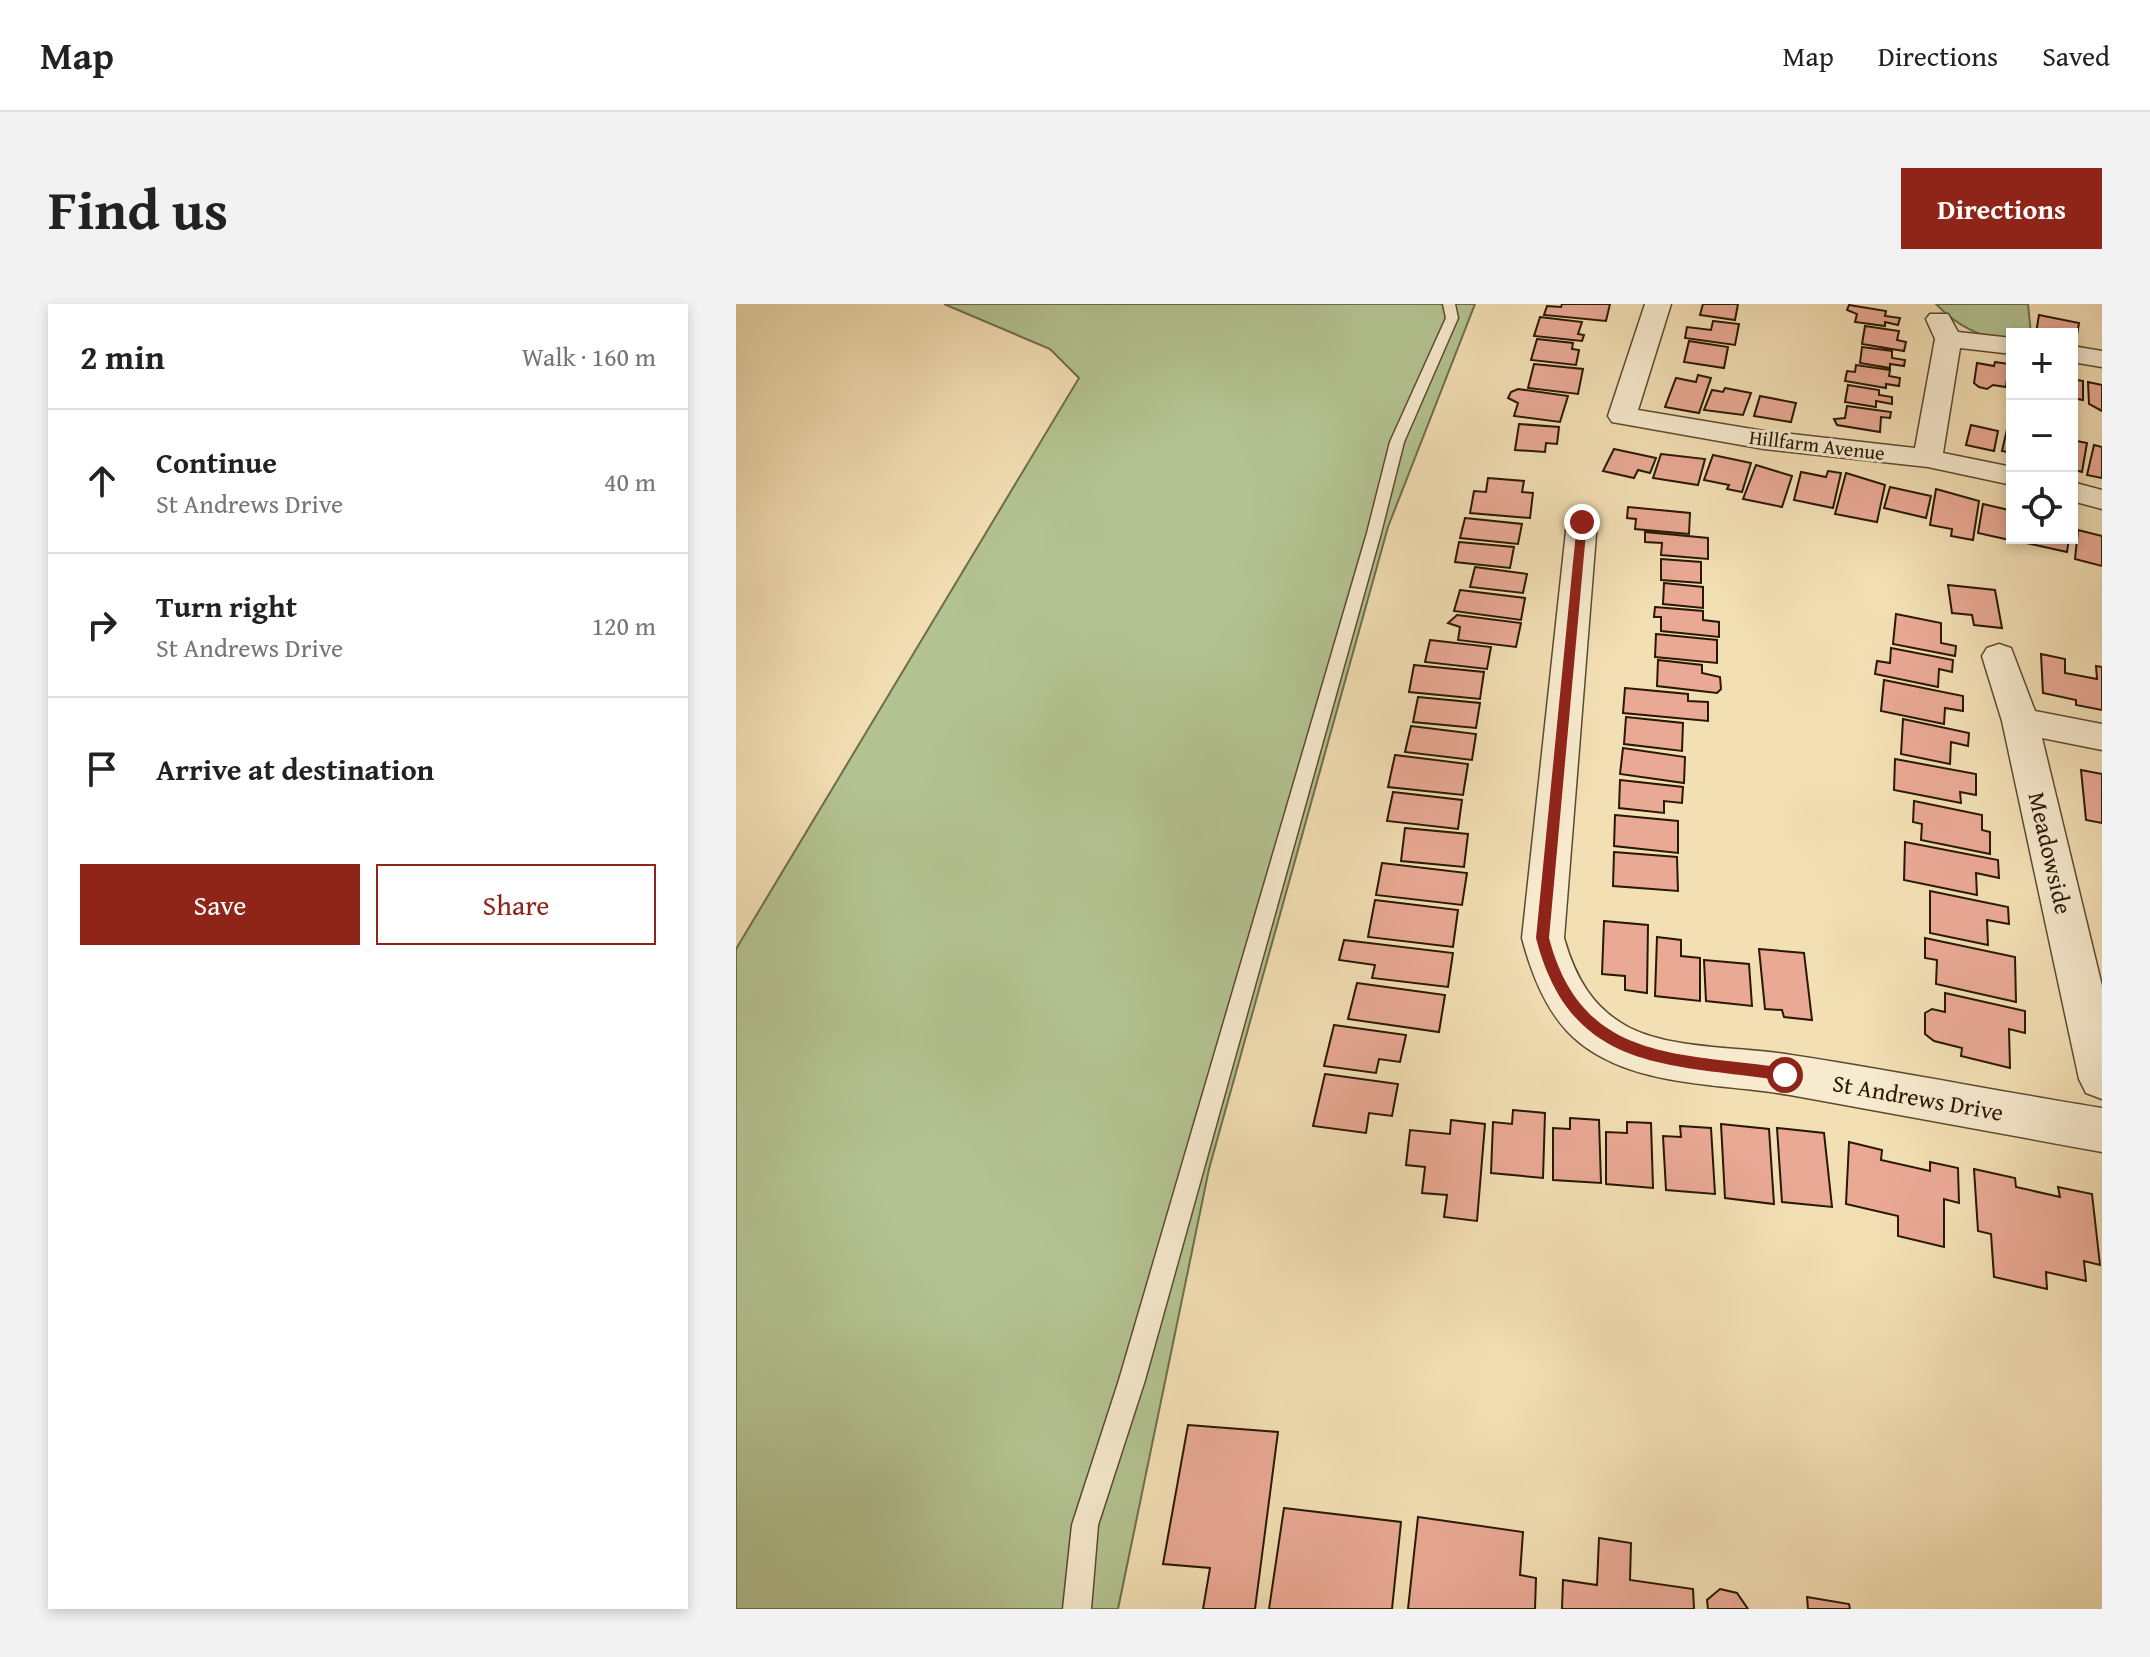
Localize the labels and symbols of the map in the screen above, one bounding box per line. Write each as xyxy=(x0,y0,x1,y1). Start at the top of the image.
street label: Hillfarm Avenue xyxy=(1748,422,1887,467)
route end xyxy=(1564,504,1600,540)
street label: Meadowside xyxy=(2019,788,2082,917)
route start xyxy=(1767,1057,1803,1093)
street label: St Andrews Drive xyxy=(1830,1065,2006,1130)

